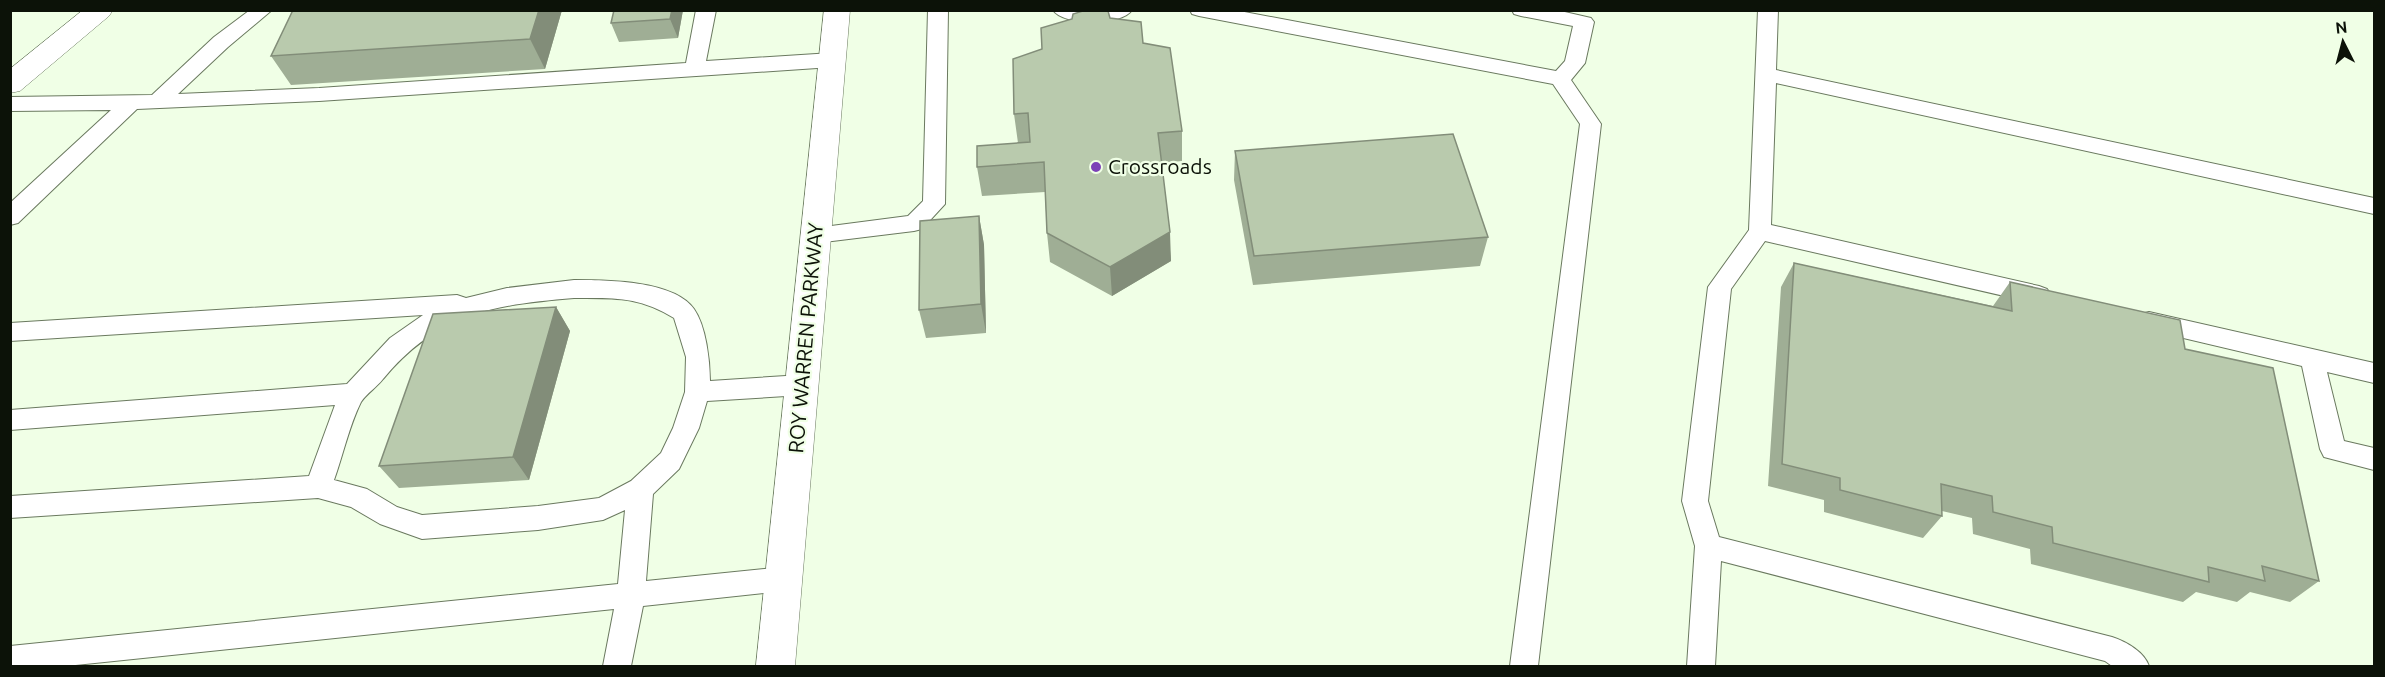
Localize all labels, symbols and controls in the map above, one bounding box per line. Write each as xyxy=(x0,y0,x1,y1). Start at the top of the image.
north arrow xyxy=(2313,12,2373,72)
text: N xyxy=(2335,18,2348,37)
place label: Crossroads xyxy=(1108,154,1212,178)
marker: Crossroads xyxy=(1089,160,1103,174)
street label: ROY WARREN PARKWAY xyxy=(783,222,827,454)

